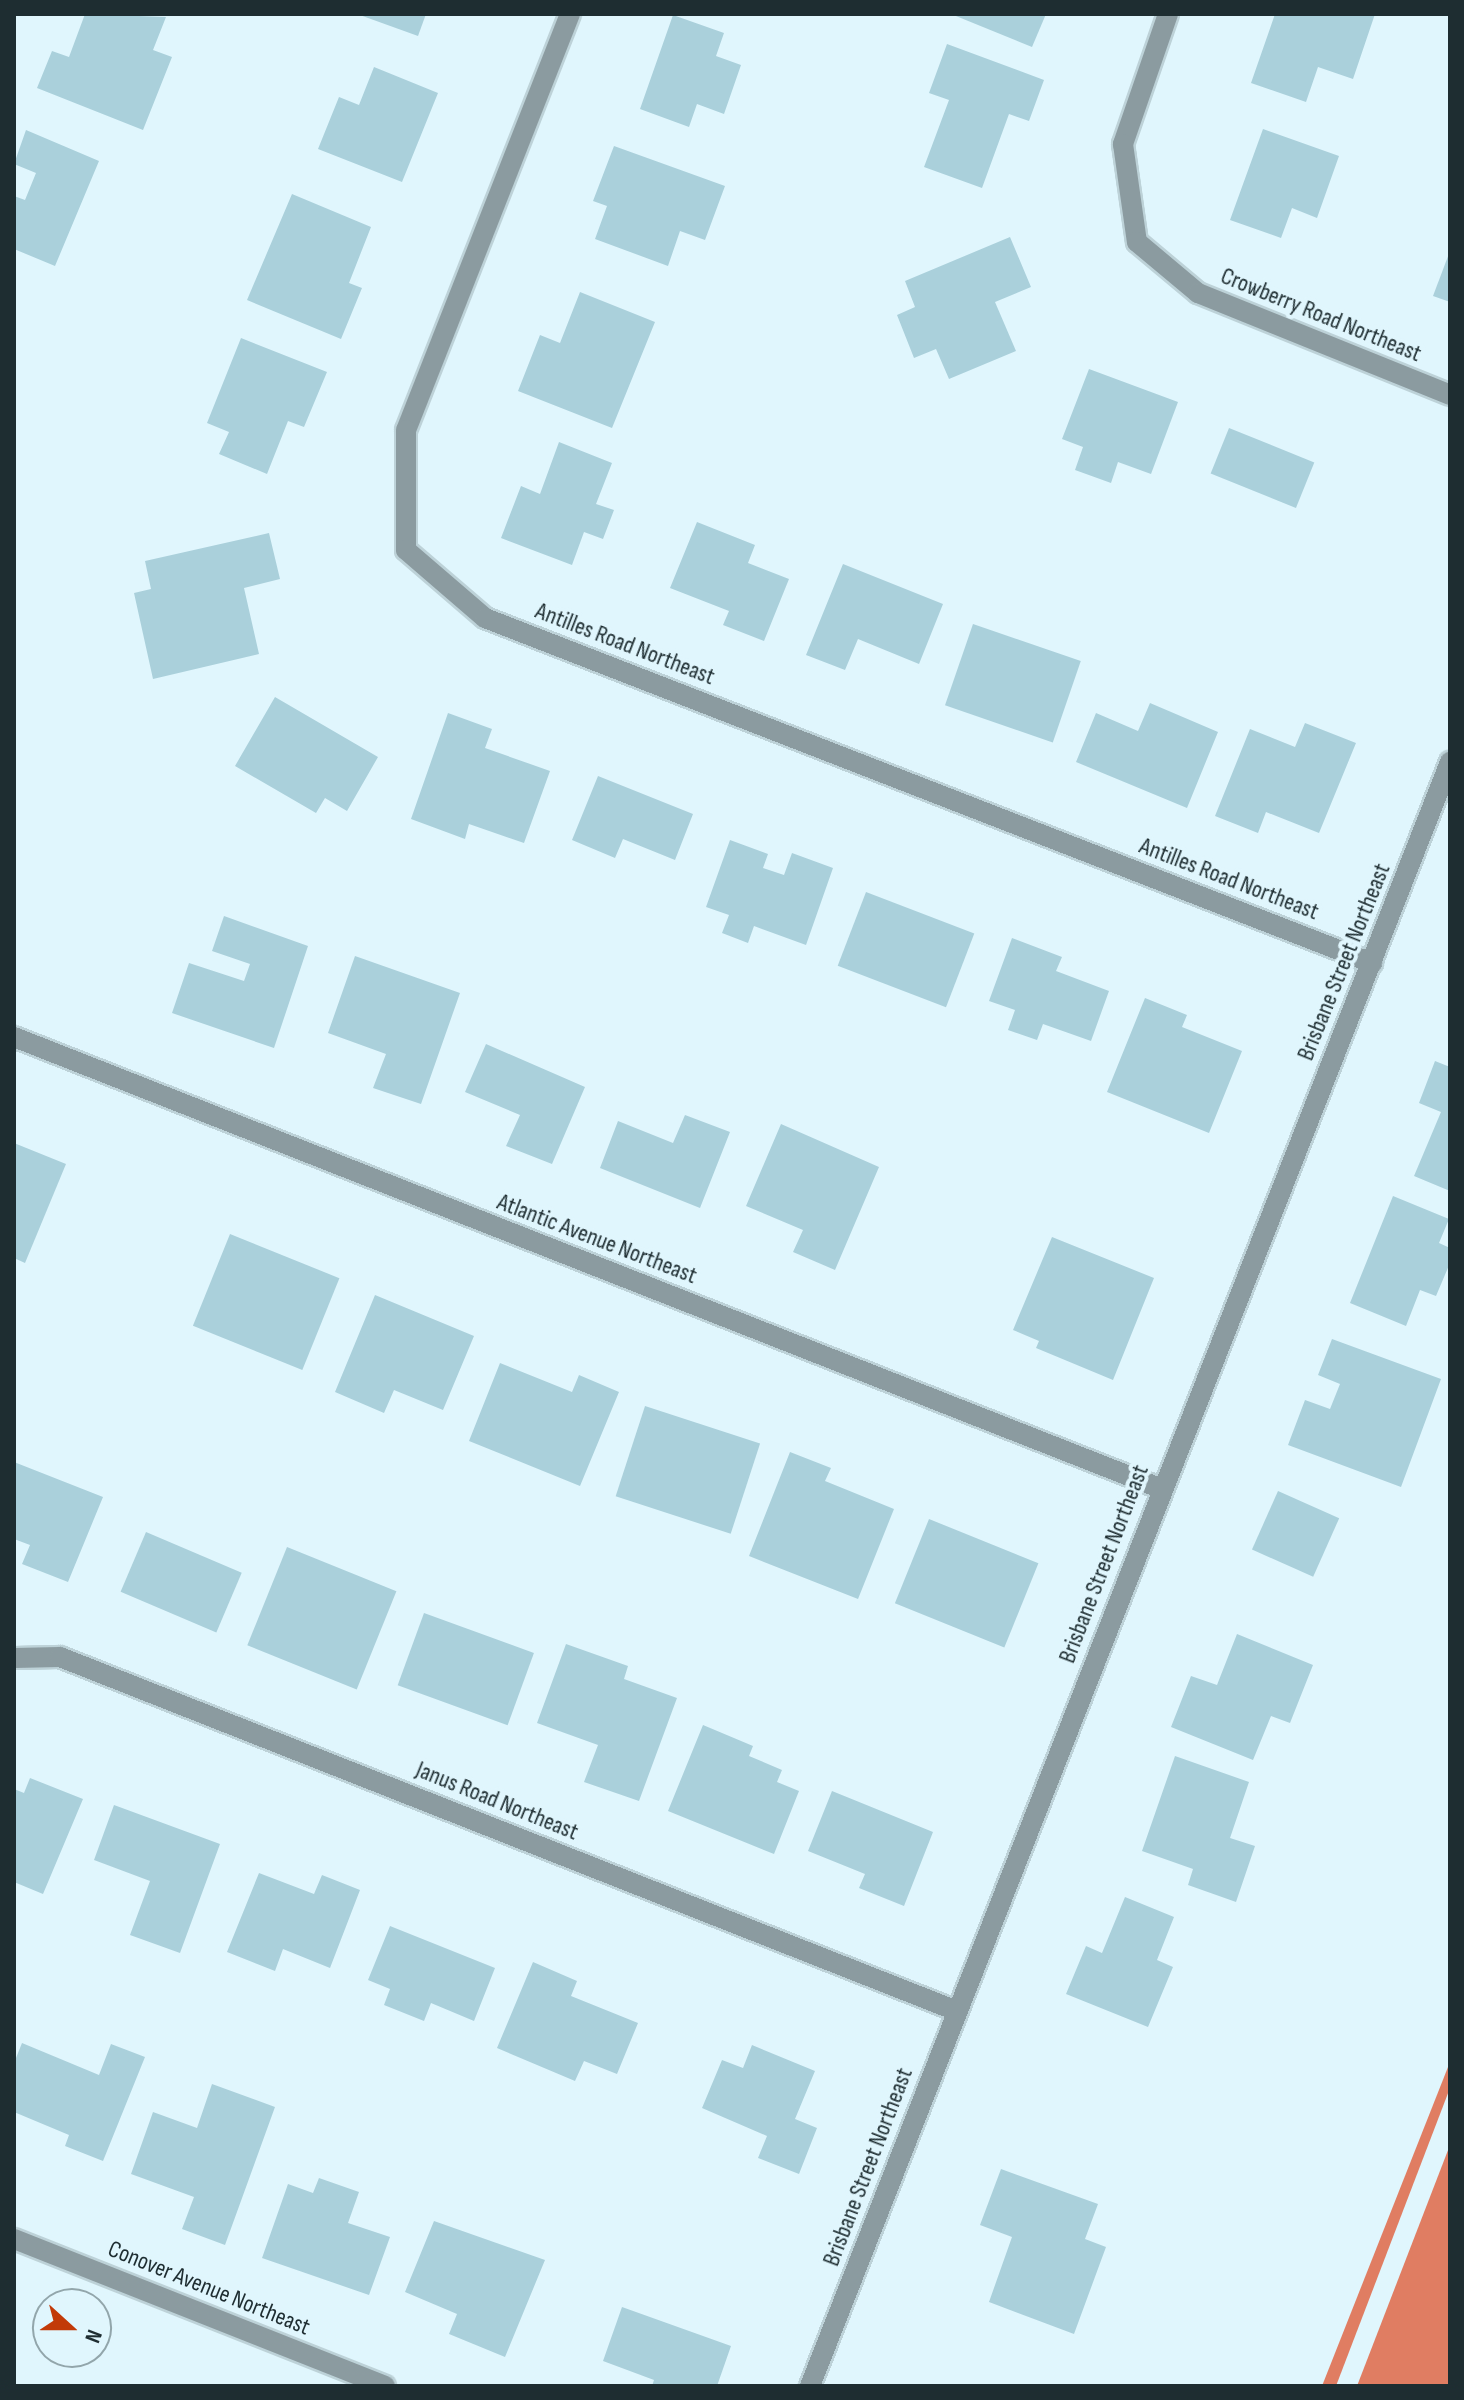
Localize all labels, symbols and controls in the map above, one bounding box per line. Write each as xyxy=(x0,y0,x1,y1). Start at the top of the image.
street label: Crowberry Road Northeast xyxy=(1217,262,1425,368)
street label: Antilles Road Northeast xyxy=(531,597,719,691)
street label: Antilles Road Northeast xyxy=(1135,832,1323,926)
street label: Brisbane Street Northeast xyxy=(1291,859,1397,1065)
street label: Atlantic Avenue Northeast xyxy=(493,1188,701,1290)
street label: Brisbane Street Northeast xyxy=(1053,1461,1155,1667)
street label: Janus Road Northeast xyxy=(412,1755,582,1847)
street label: Brisbane Street Northeast xyxy=(817,2064,919,2270)
street label: Conover Avenue Northeast xyxy=(104,2234,314,2342)
north arrow xyxy=(32,2288,112,2368)
text: N xyxy=(78,2326,108,2346)

